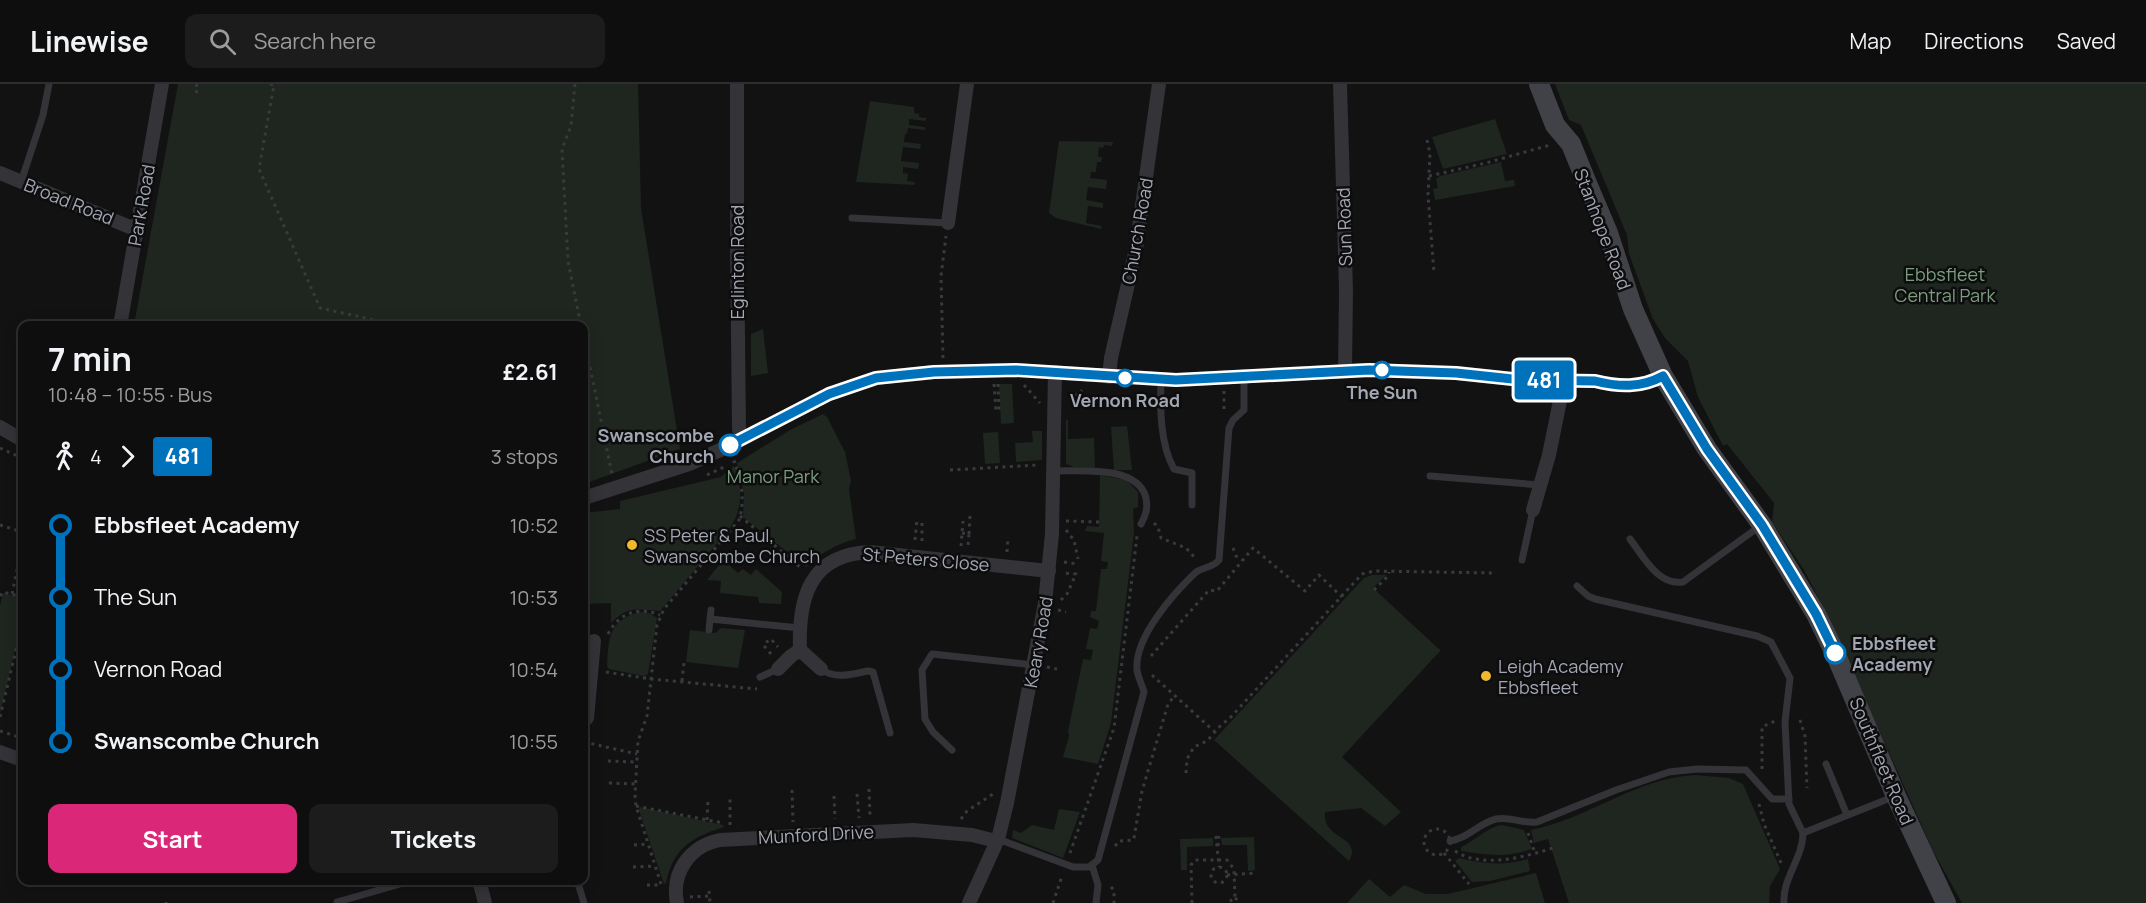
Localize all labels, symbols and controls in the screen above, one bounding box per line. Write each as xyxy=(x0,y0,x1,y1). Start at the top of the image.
search box xyxy=(185,14,605,68)
text: Linewise xyxy=(30,22,149,60)
icon: search xyxy=(206,25,239,58)
text: Search here xyxy=(254,26,376,56)
text: Map xyxy=(1850,27,1891,55)
text: Directions xyxy=(1924,27,2024,55)
text: Saved xyxy=(2057,27,2116,55)
street label: Park Road xyxy=(122,162,160,248)
street label: Stanhope Road xyxy=(1569,165,1637,293)
street label: Broad Road xyxy=(20,172,118,230)
street label: Church Road xyxy=(1116,176,1158,286)
street label: Sun Road xyxy=(1331,187,1357,267)
street label: Eglinton Road xyxy=(725,205,749,319)
park label: Ebbsfleet Central Park xyxy=(1895,262,1996,307)
text: 7 min xyxy=(48,336,132,381)
text: £2.61 xyxy=(503,357,558,387)
line badge: 481 xyxy=(1510,360,1578,400)
marker: The Sun xyxy=(1373,361,1391,379)
text: 481 xyxy=(1527,366,1561,394)
marker: Vernon Road xyxy=(1116,369,1134,387)
place label: The Sun xyxy=(1347,380,1417,404)
text: 10:48 – 10:55 · Bus xyxy=(48,381,212,408)
place label: Vernon Road xyxy=(1070,388,1180,412)
place label: Swanscombe Church xyxy=(598,423,714,468)
marker: Swanscombe Church xyxy=(719,434,741,456)
icon: walk xyxy=(48,440,81,473)
icon: forward xyxy=(111,440,144,473)
text: 481 xyxy=(165,442,200,470)
text: 4 xyxy=(90,443,102,470)
text: 3 stops xyxy=(491,443,558,470)
park label: Manor Park xyxy=(727,464,820,488)
text: Ebbsfleet Academy xyxy=(94,510,299,540)
text: 10:52 xyxy=(510,512,558,539)
place label: SS Peter & Paul, Swanscombe Church xyxy=(644,523,820,568)
marker: SS Peter & Paul, Swanscombe Church xyxy=(625,538,639,552)
street label: St Peters Close xyxy=(861,541,991,577)
text: The Sun xyxy=(94,582,177,612)
text: 10:53 xyxy=(509,584,558,611)
street label: Keary Road xyxy=(1018,594,1058,690)
place label: Ebbsfleet Academy xyxy=(1852,631,1936,676)
marker: Ebbsfleet Academy xyxy=(1824,642,1846,664)
text: Vernon Road xyxy=(94,654,222,684)
place label: Leigh Academy Ebbsfleet xyxy=(1498,654,1624,699)
text: 10:54 xyxy=(509,656,558,683)
marker: Leigh Academy Ebbsfleet xyxy=(1479,669,1493,683)
street label: Southfleet Road xyxy=(1844,694,1920,828)
text: Swanscombe Church xyxy=(94,726,319,756)
text: 10:55 xyxy=(509,728,558,755)
button: Start xyxy=(48,804,297,873)
button: Tickets xyxy=(309,804,558,873)
street label: Munford Drive xyxy=(758,819,874,849)

